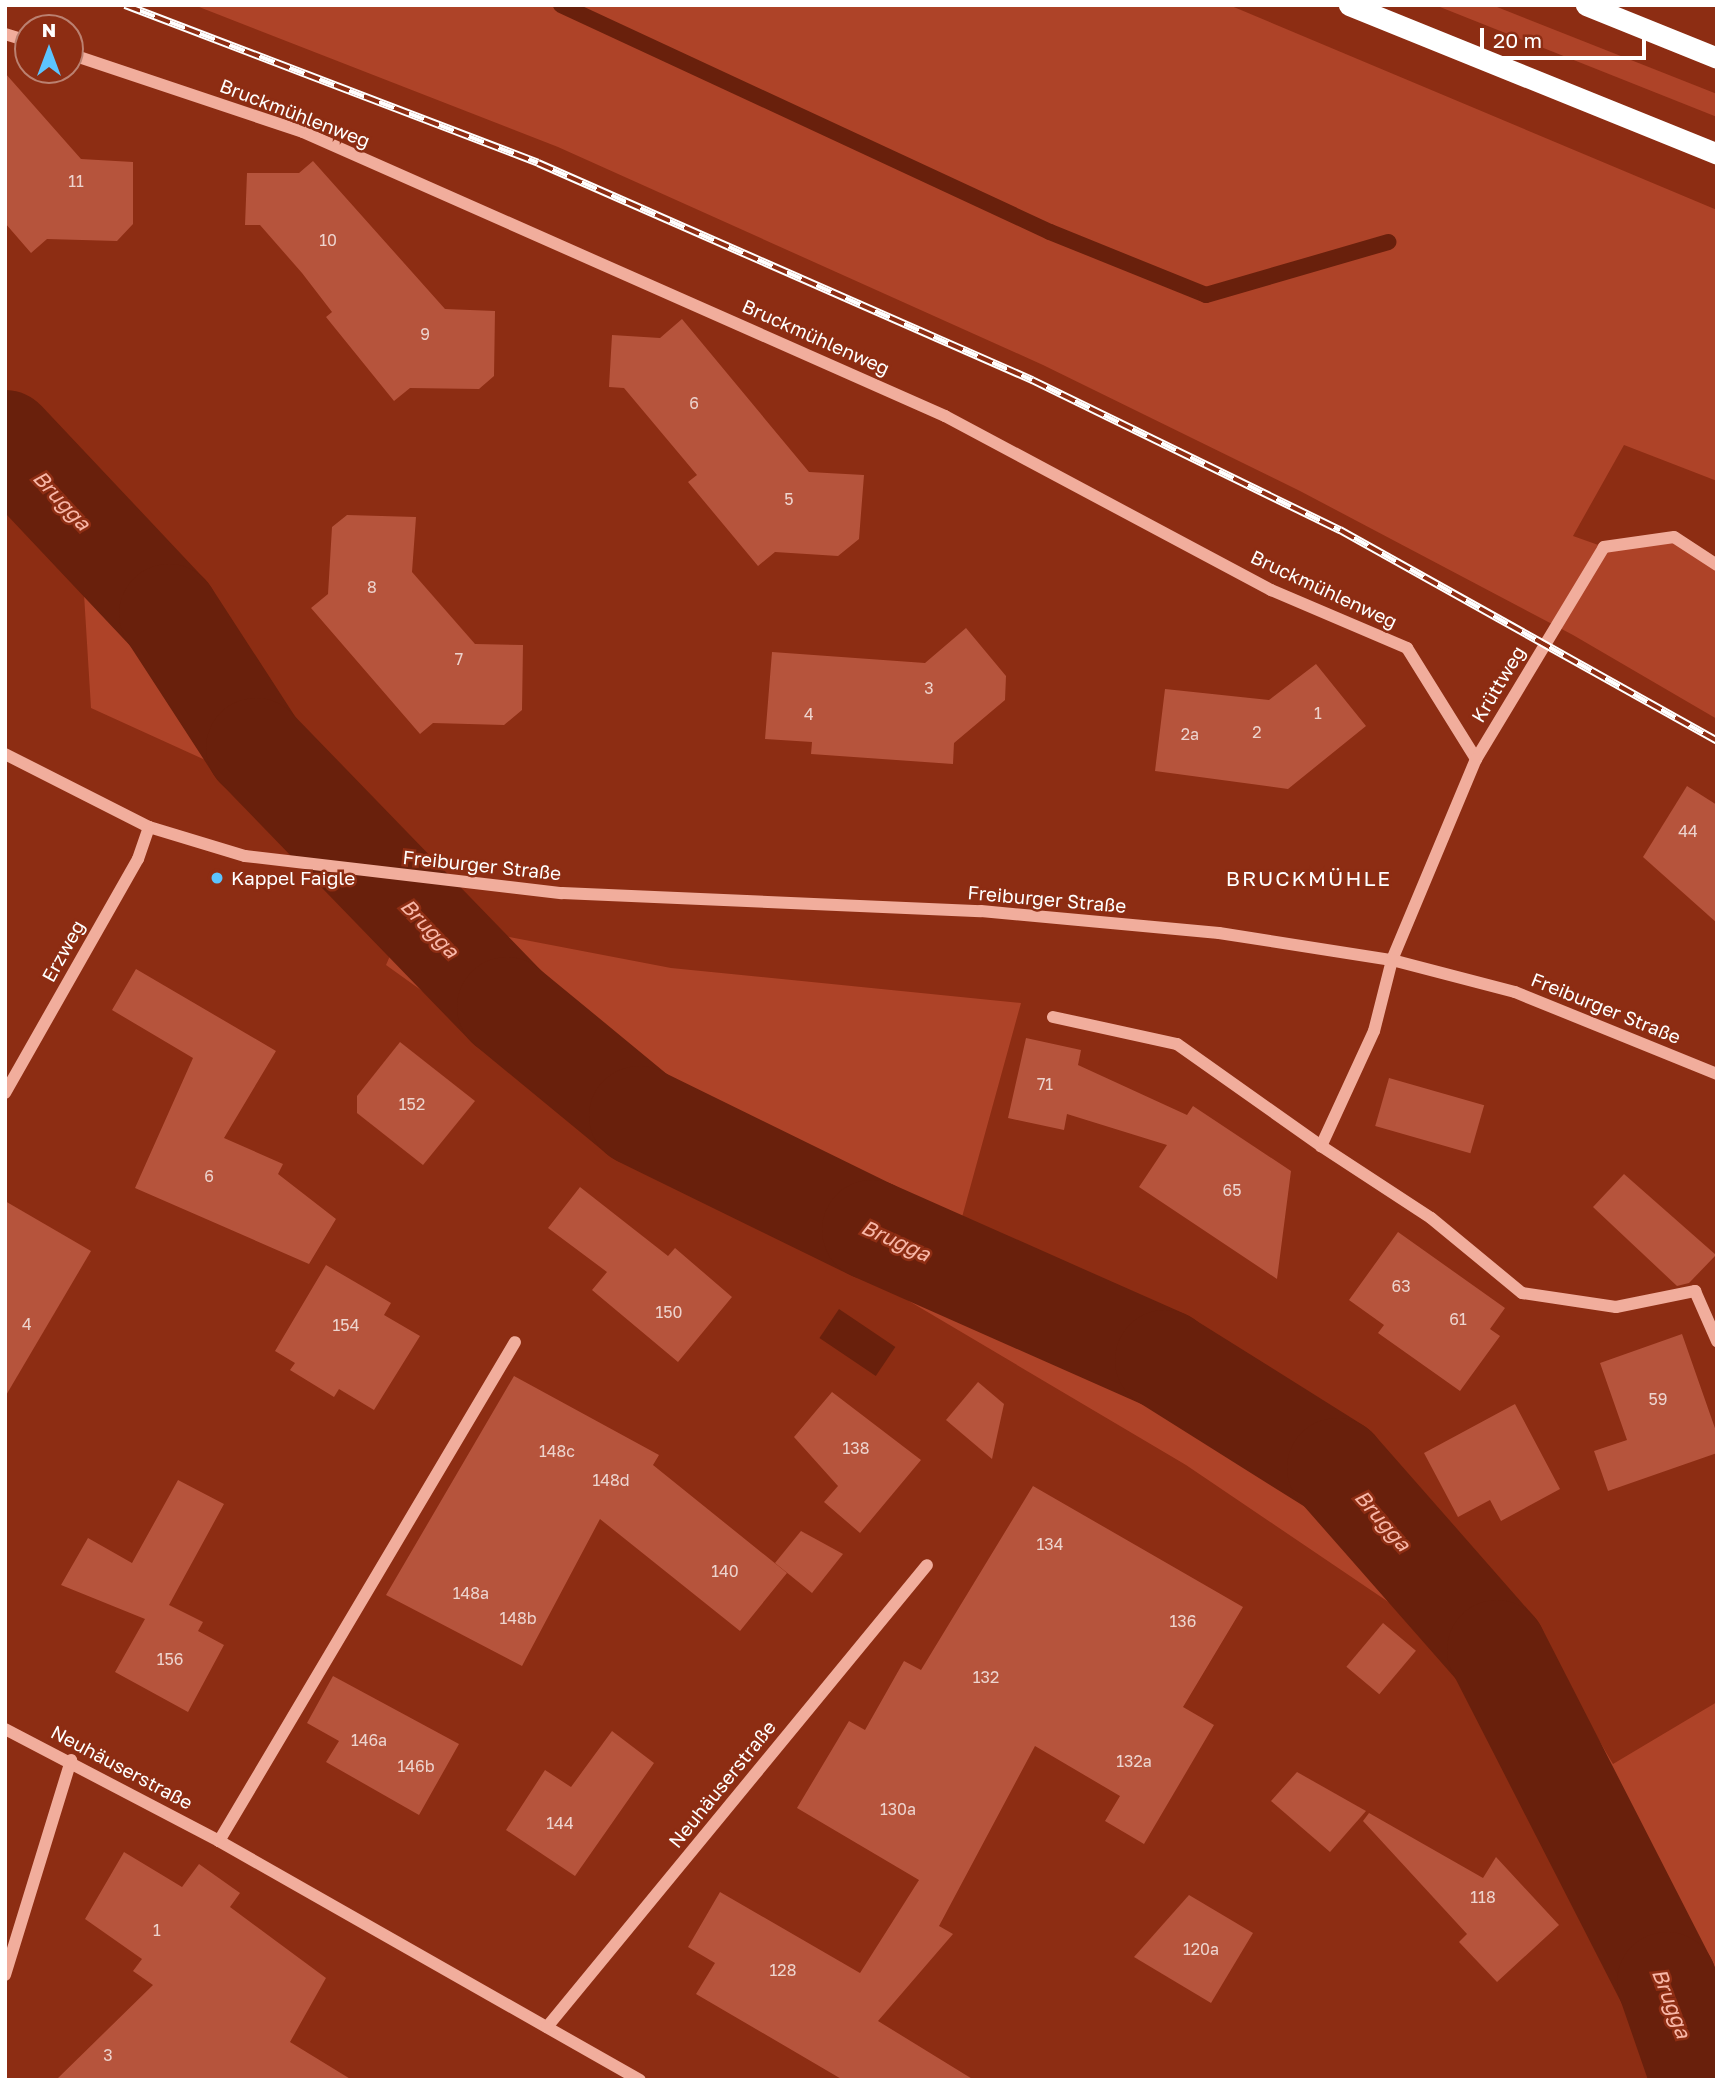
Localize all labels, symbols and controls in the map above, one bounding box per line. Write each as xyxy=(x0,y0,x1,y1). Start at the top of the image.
north arrow xyxy=(14,14,84,84)
scale bar xyxy=(1484,14,1650,58)
text: N xyxy=(42,18,56,41)
text: 20 m xyxy=(1493,27,1542,53)
street label: Bruckmühlenweg xyxy=(217,74,373,152)
house number: 11 xyxy=(68,171,84,191)
house number: 10 xyxy=(319,230,337,250)
street label: Bruckmühlenweg xyxy=(739,294,893,380)
house number: 9 xyxy=(420,324,430,344)
house number: 6 xyxy=(689,393,699,413)
water label: Brugga xyxy=(28,465,96,535)
house number: 5 xyxy=(784,489,794,509)
street label: Bruckmühlenweg xyxy=(1247,545,1401,633)
house number: 8 xyxy=(367,577,377,597)
street label: Krüttweg xyxy=(1466,642,1530,726)
house number: 7 xyxy=(455,649,463,669)
house number: 3 xyxy=(924,678,934,698)
house number: 1 xyxy=(1314,703,1322,723)
house number: 4 xyxy=(804,704,814,724)
house number: 2 xyxy=(1252,722,1262,742)
house number: 2a xyxy=(1181,724,1199,744)
house number: 44 xyxy=(1678,821,1698,841)
street label: Freiburger Straße xyxy=(402,845,562,885)
district label: BRUCKMÜHLE xyxy=(1227,865,1391,891)
place label: Kappel Faigle xyxy=(231,867,355,889)
marker: Kappel Faigle xyxy=(209,870,225,886)
street label: Freiburger Straße xyxy=(967,881,1127,917)
water label: Brugga xyxy=(396,893,464,963)
street label: Erzweg xyxy=(37,916,89,986)
street label: Freiburger Straße xyxy=(1528,968,1684,1048)
house number: 71 xyxy=(1037,1074,1053,1094)
house number: 152 xyxy=(399,1094,425,1114)
house number: 6 xyxy=(204,1166,214,1186)
house number: 65 xyxy=(1223,1180,1241,1200)
water label: Brugga xyxy=(858,1214,934,1266)
house number: 63 xyxy=(1391,1276,1411,1296)
house number: 150 xyxy=(656,1302,682,1322)
house number: 61 xyxy=(1449,1309,1467,1329)
house number: 4 xyxy=(22,1314,32,1334)
house number: 154 xyxy=(333,1315,359,1335)
house number: 59 xyxy=(1649,1389,1667,1409)
house number: 138 xyxy=(843,1438,869,1458)
house number: 148c xyxy=(539,1441,575,1461)
house number: 148d xyxy=(592,1470,630,1490)
water label: Brugga xyxy=(1350,1484,1416,1556)
house number: 134 xyxy=(1037,1534,1063,1554)
house number: 140 xyxy=(711,1561,739,1581)
house number: 148a xyxy=(453,1583,489,1603)
house number: 148b xyxy=(499,1608,537,1628)
house number: 136 xyxy=(1170,1611,1196,1631)
house number: 156 xyxy=(157,1649,183,1669)
house number: 132 xyxy=(973,1667,999,1687)
street label: Neuhäuserstraße xyxy=(664,1716,780,1852)
street label: Neuhäuserstraße xyxy=(47,1720,197,1814)
house number: 146a xyxy=(351,1730,387,1750)
house number: 132a xyxy=(1116,1751,1152,1771)
house number: 146b xyxy=(397,1756,435,1776)
house number: 130a xyxy=(880,1799,916,1819)
house number: 144 xyxy=(546,1813,574,1833)
house number: 118 xyxy=(1470,1887,1496,1907)
house number: 1 xyxy=(153,1920,161,1940)
house number: 120a xyxy=(1183,1939,1219,1959)
house number: 128 xyxy=(770,1960,796,1980)
water label: Brugga xyxy=(1647,1965,1697,2041)
house number: 3 xyxy=(103,2045,113,2065)

